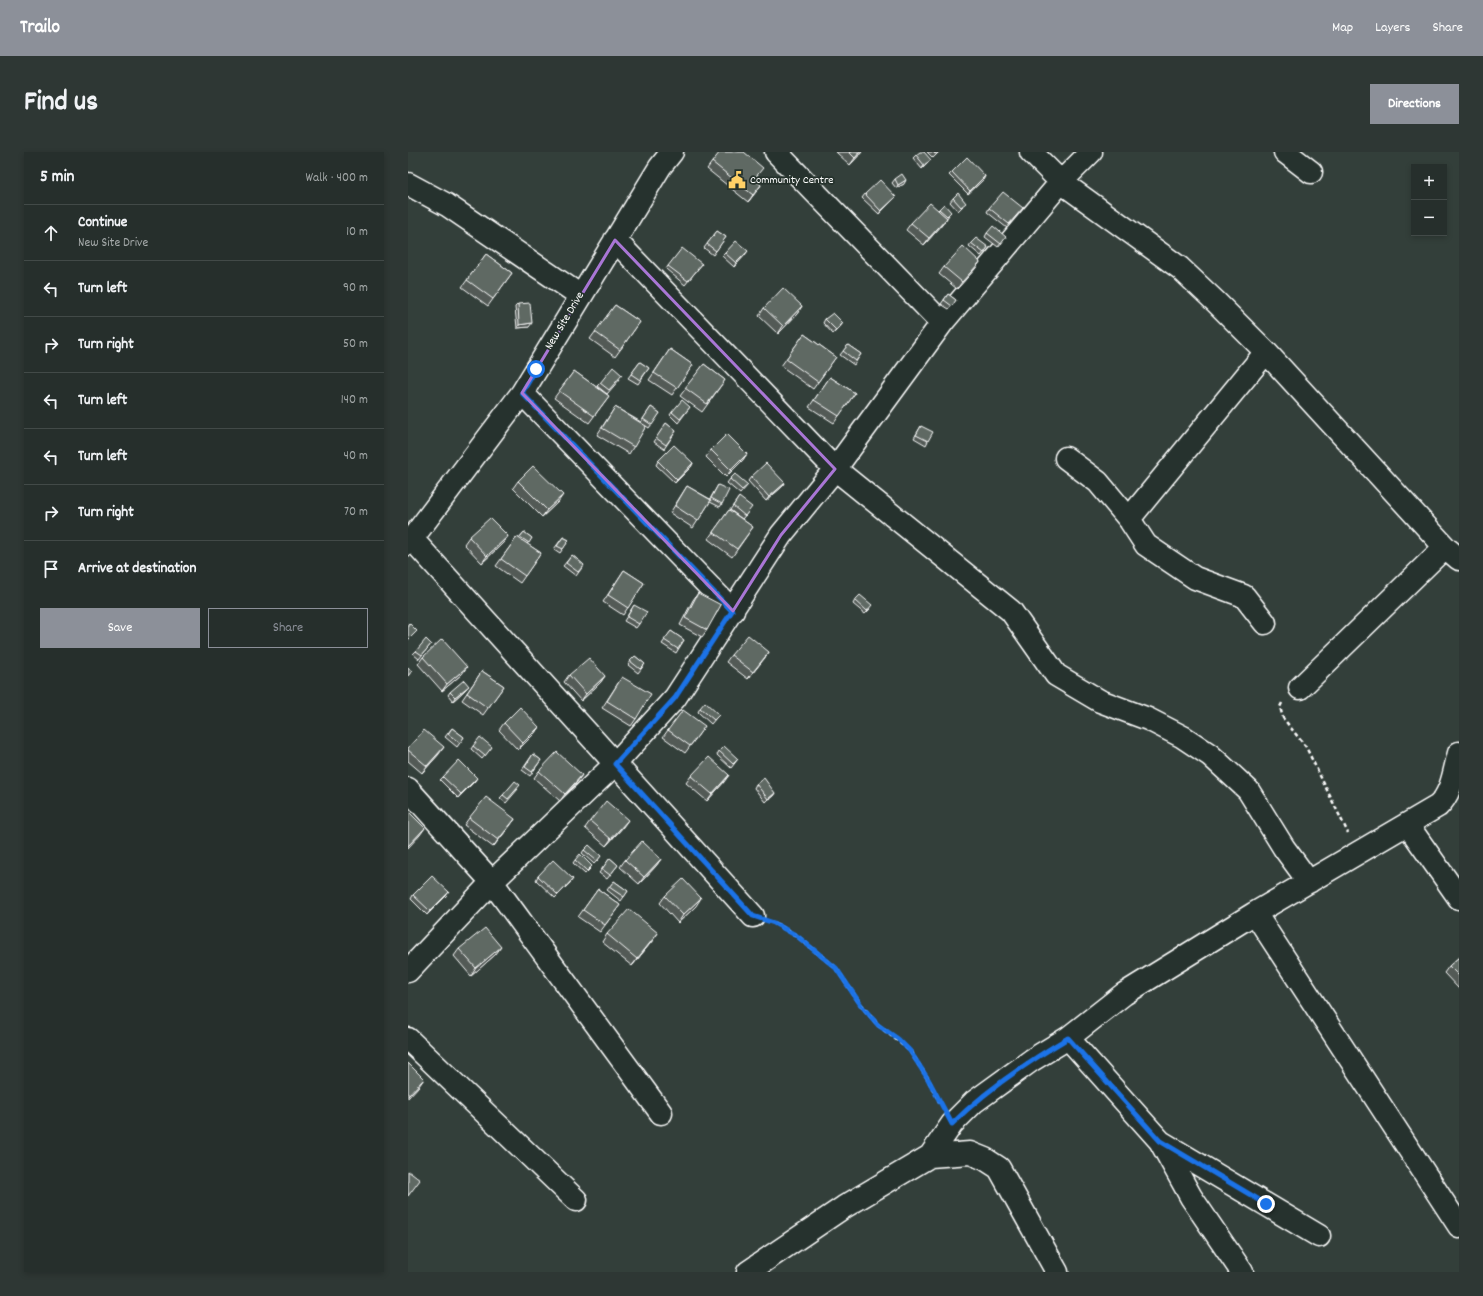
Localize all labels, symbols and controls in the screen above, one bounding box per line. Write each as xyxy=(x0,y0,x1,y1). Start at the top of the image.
text: Trailo xyxy=(20,15,60,42)
text: Map xyxy=(1332,18,1353,38)
text: Layers xyxy=(1375,18,1410,38)
text: Share xyxy=(1432,18,1463,38)
text: Find us xyxy=(24,84,98,124)
button: Directions xyxy=(1370,84,1459,124)
map controls xyxy=(1411,164,1447,236)
button: + xyxy=(1411,164,1447,200)
text: 5 min xyxy=(40,166,74,190)
text: Walk · 400 m xyxy=(306,169,368,188)
public building icon: Community Centre xyxy=(727,170,747,190)
place label: Community Centre xyxy=(750,172,834,189)
button: − xyxy=(1411,200,1447,236)
text: Continue xyxy=(78,212,127,234)
icon: ahead xyxy=(40,222,62,244)
text: 10 m xyxy=(346,223,368,242)
text: New Site Drive xyxy=(78,234,148,253)
icon: left xyxy=(40,278,62,300)
text: Turn left xyxy=(78,278,127,300)
text: 90 m xyxy=(343,279,368,298)
street label: New Site Drive xyxy=(541,289,589,353)
icon: right xyxy=(40,334,62,356)
text: Turn right xyxy=(78,334,134,356)
text: 50 m xyxy=(343,335,368,354)
route start xyxy=(527,360,545,378)
icon: left xyxy=(40,390,62,412)
text: Turn left xyxy=(78,390,127,412)
text: 140 m xyxy=(341,391,368,410)
icon: left xyxy=(40,446,62,468)
text: Turn left xyxy=(78,446,127,468)
text: 40 m xyxy=(344,447,368,466)
icon: right xyxy=(40,502,62,524)
text: Turn right xyxy=(78,502,134,524)
text: 70 m xyxy=(344,503,368,522)
icon: arrive xyxy=(40,558,62,580)
text: Arrive at destination xyxy=(78,558,196,580)
button: Save xyxy=(40,608,200,648)
button: Share xyxy=(208,608,368,648)
route end xyxy=(1257,1195,1275,1213)

